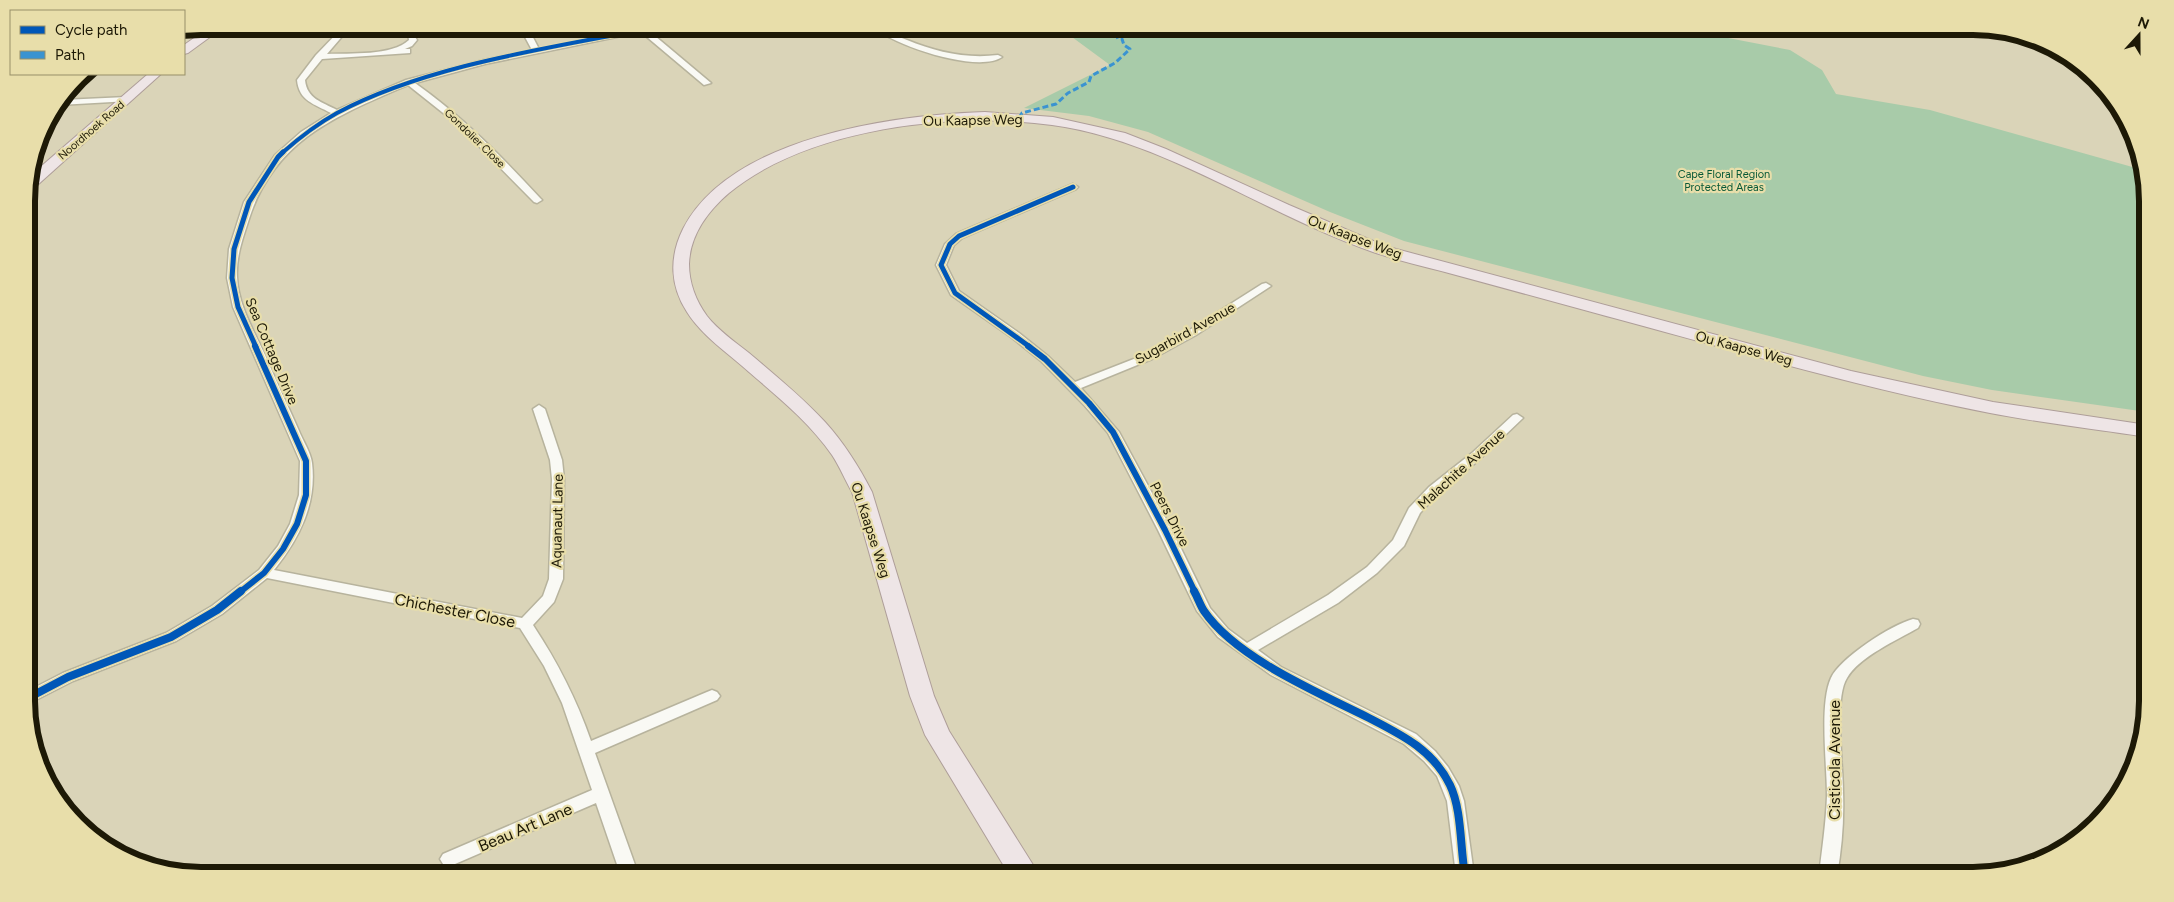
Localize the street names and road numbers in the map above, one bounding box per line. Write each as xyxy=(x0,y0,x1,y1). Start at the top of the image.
street label: Noordhoek Road xyxy=(56,98,127,163)
street label: Gondolier Close xyxy=(442,106,508,170)
street label: Ou Kaapse Weg xyxy=(923,111,1023,130)
street label: Ou Kaapse Weg xyxy=(1305,212,1404,263)
street label: Sea Cottage Drive xyxy=(241,295,302,408)
street label: Sugarbird Avenue xyxy=(1132,299,1239,368)
street label: Ou Kaapse Weg xyxy=(1694,327,1794,370)
street label: Malachite Avenue xyxy=(1414,426,1509,513)
street label: Aquanaut Lane xyxy=(548,474,567,568)
street label: Peers Drive xyxy=(1146,479,1193,550)
street label: Ou Kaapse Weg xyxy=(847,480,894,580)
street label: Chichester Close xyxy=(393,589,517,632)
street label: Cisticola Avenue xyxy=(1825,700,1844,820)
street label: Beau Art Lane xyxy=(475,799,575,856)

